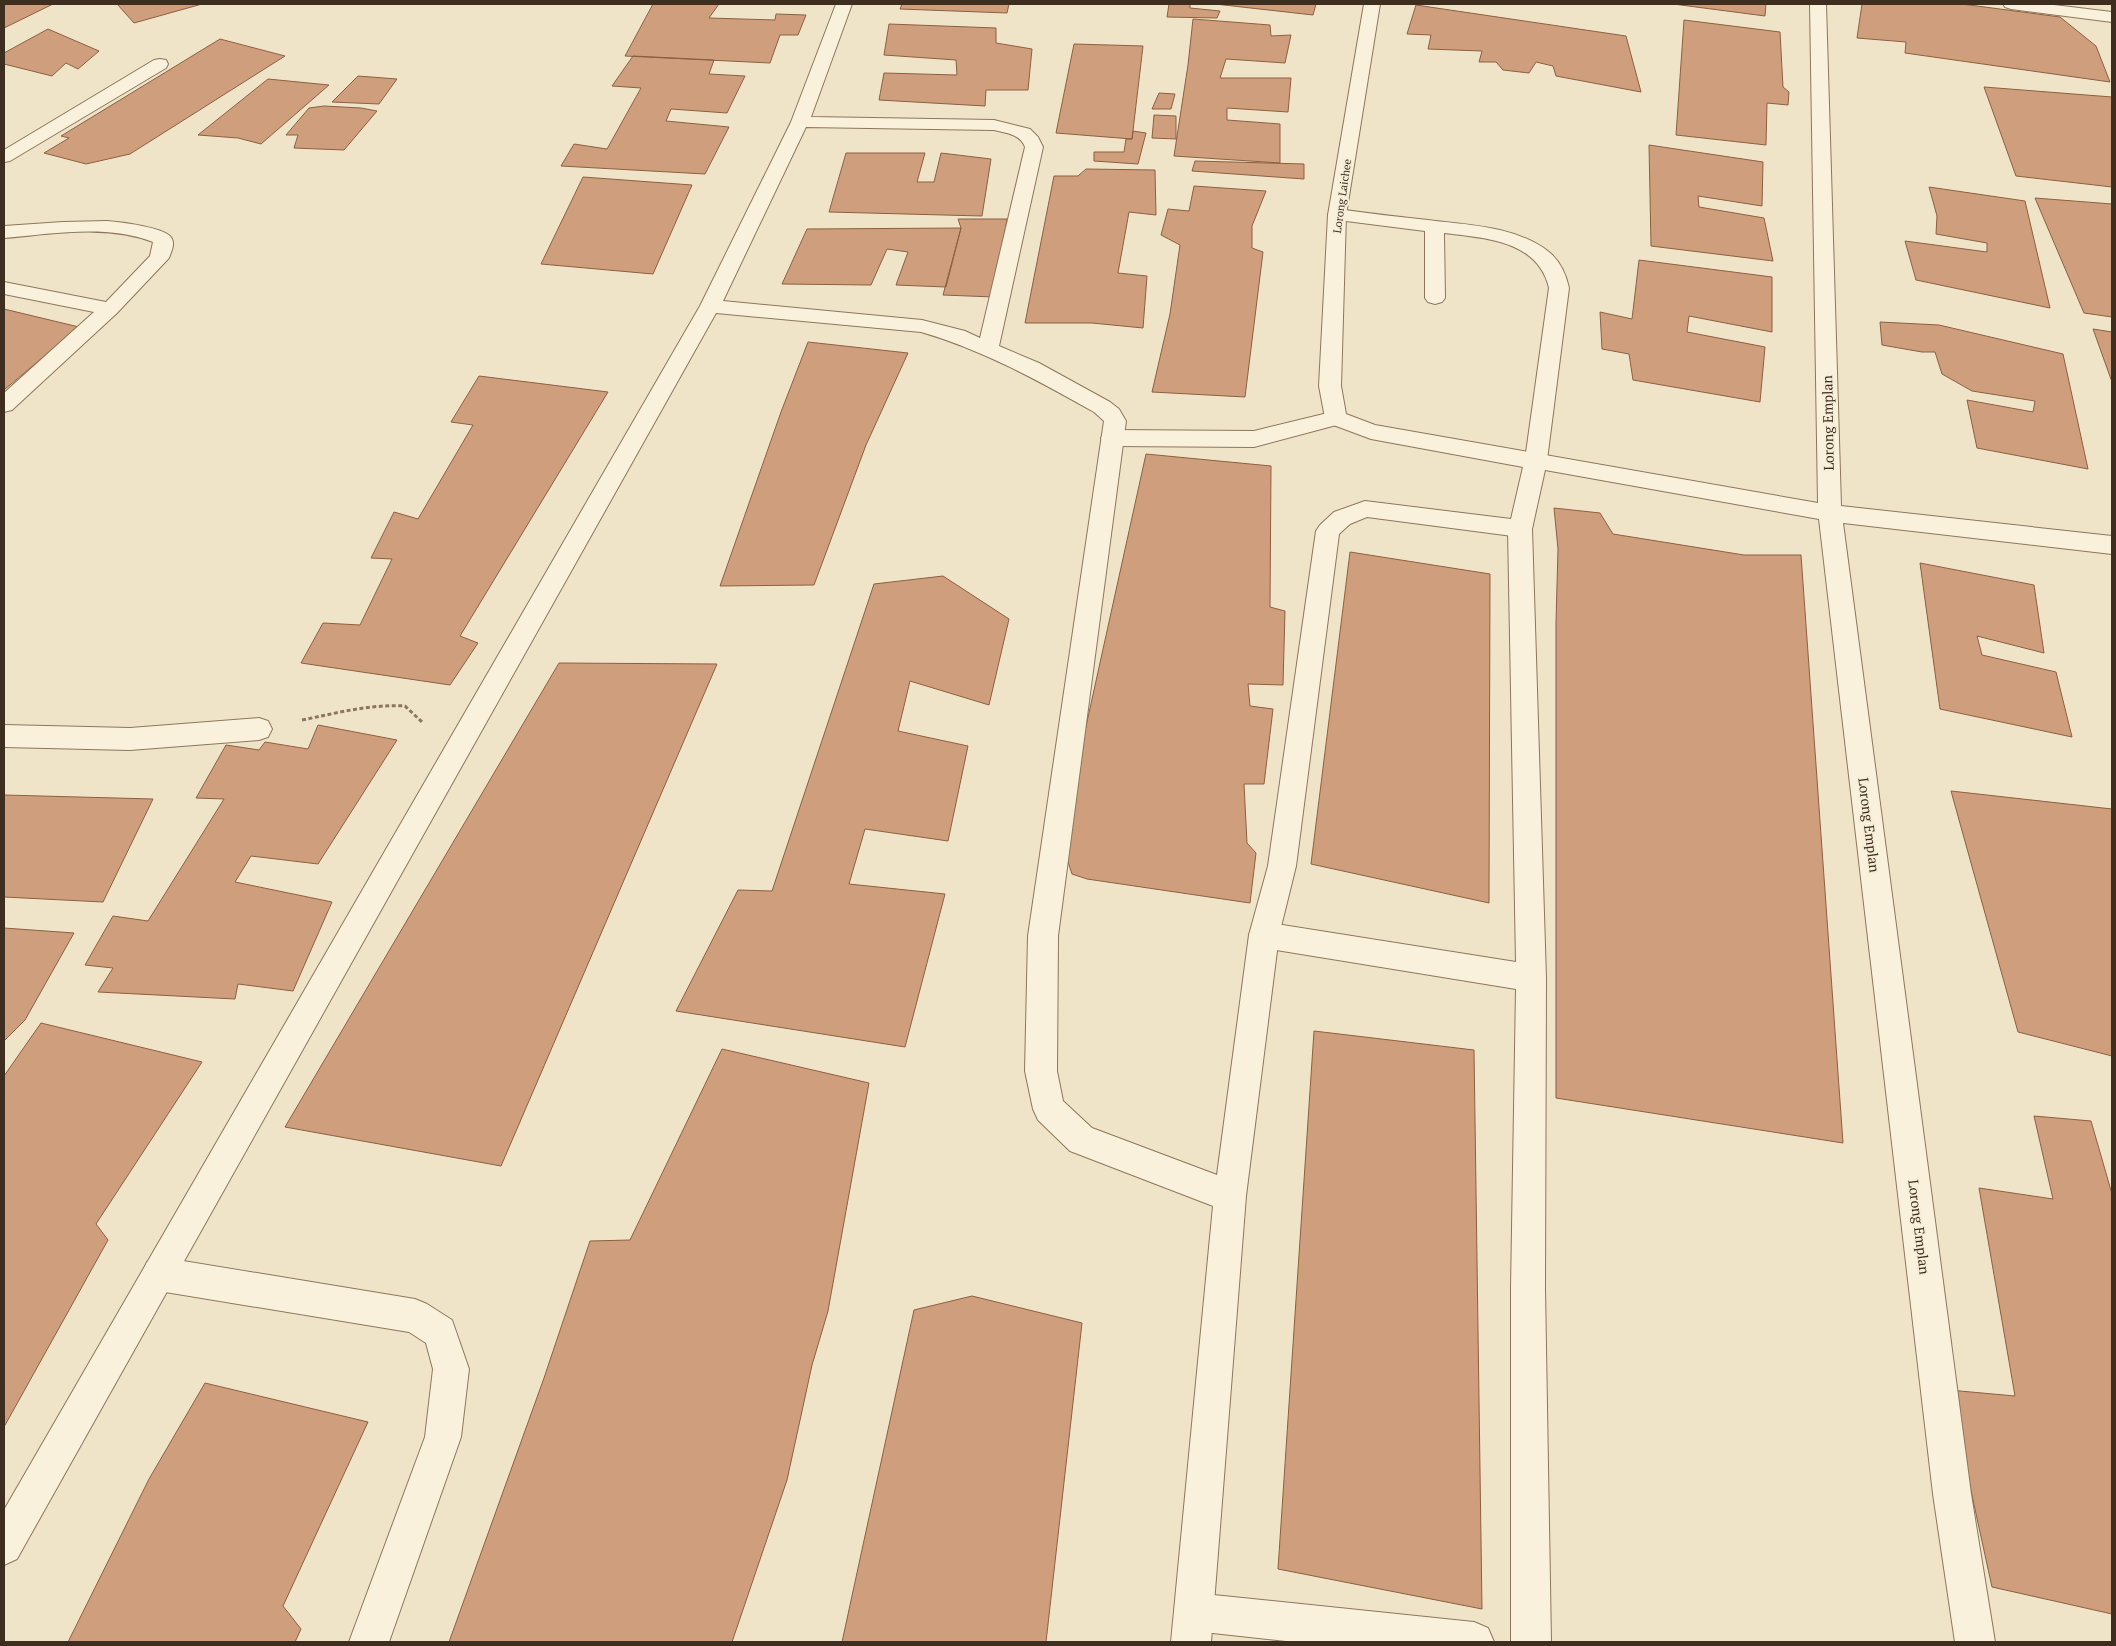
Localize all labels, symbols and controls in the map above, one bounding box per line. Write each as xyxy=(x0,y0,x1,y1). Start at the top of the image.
street label: Lorong Laichee xyxy=(1330,157,1354,234)
street label: Lorong Emplan xyxy=(1817,374,1838,471)
street label: Lorong Emplan xyxy=(1854,776,1885,874)
street label: Lorong Emplan xyxy=(1904,1178,1935,1276)

